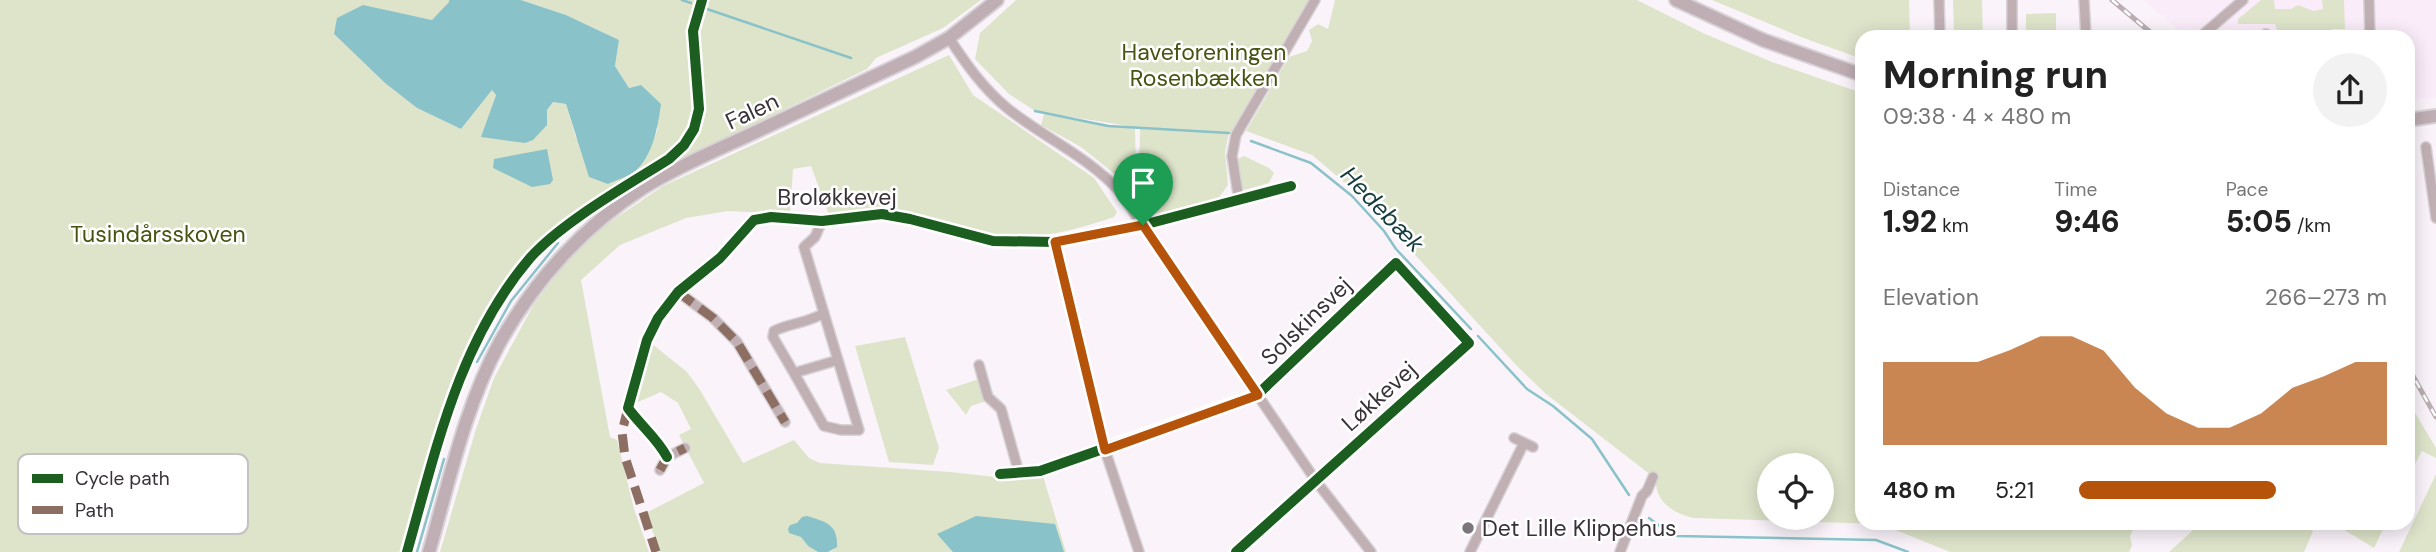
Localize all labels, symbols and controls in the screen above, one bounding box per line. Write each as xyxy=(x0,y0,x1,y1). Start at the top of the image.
park label: Haveforeningen Rosenbækken xyxy=(1121,37,1287,93)
text: Morning run xyxy=(1883,50,2108,100)
button: share xyxy=(2313,53,2387,127)
street label: Falen xyxy=(721,86,783,136)
text: 09:38 · 4 × 480 m xyxy=(1883,101,2071,131)
pin xyxy=(1113,153,1173,225)
water label: Hedebæk xyxy=(1334,159,1432,259)
icon: arrive xyxy=(1124,164,1162,202)
text: Distance xyxy=(1883,177,1960,202)
text: Time xyxy=(2054,177,2097,202)
text: Pace xyxy=(2226,177,2268,202)
street label: Broløkkevej xyxy=(777,182,897,212)
text: 1.92 xyxy=(1883,202,1937,241)
text: 9:46 xyxy=(2054,202,2120,241)
text: 5:05 xyxy=(2226,202,2292,241)
text: km xyxy=(1937,213,1969,238)
text: /km xyxy=(2292,213,2331,238)
park label: Tusindårsskoven xyxy=(70,219,246,249)
street label: Solskinsvej xyxy=(1254,270,1358,372)
text: Elevation xyxy=(1883,282,1979,312)
text: 266–273 m xyxy=(2265,282,2387,312)
street label: Løkkevej xyxy=(1335,354,1423,438)
map controls xyxy=(1757,453,1834,530)
button: locate xyxy=(1757,453,1834,530)
legend xyxy=(18,454,248,534)
text: Cycle path xyxy=(75,466,170,491)
text: 480 m xyxy=(1883,475,1956,505)
text: 5:21 xyxy=(1995,475,2034,505)
text: Path xyxy=(75,498,114,523)
place label: Det Lille Klippehus xyxy=(1482,513,1677,543)
marker: Det Lille Klippehus xyxy=(1460,520,1476,536)

